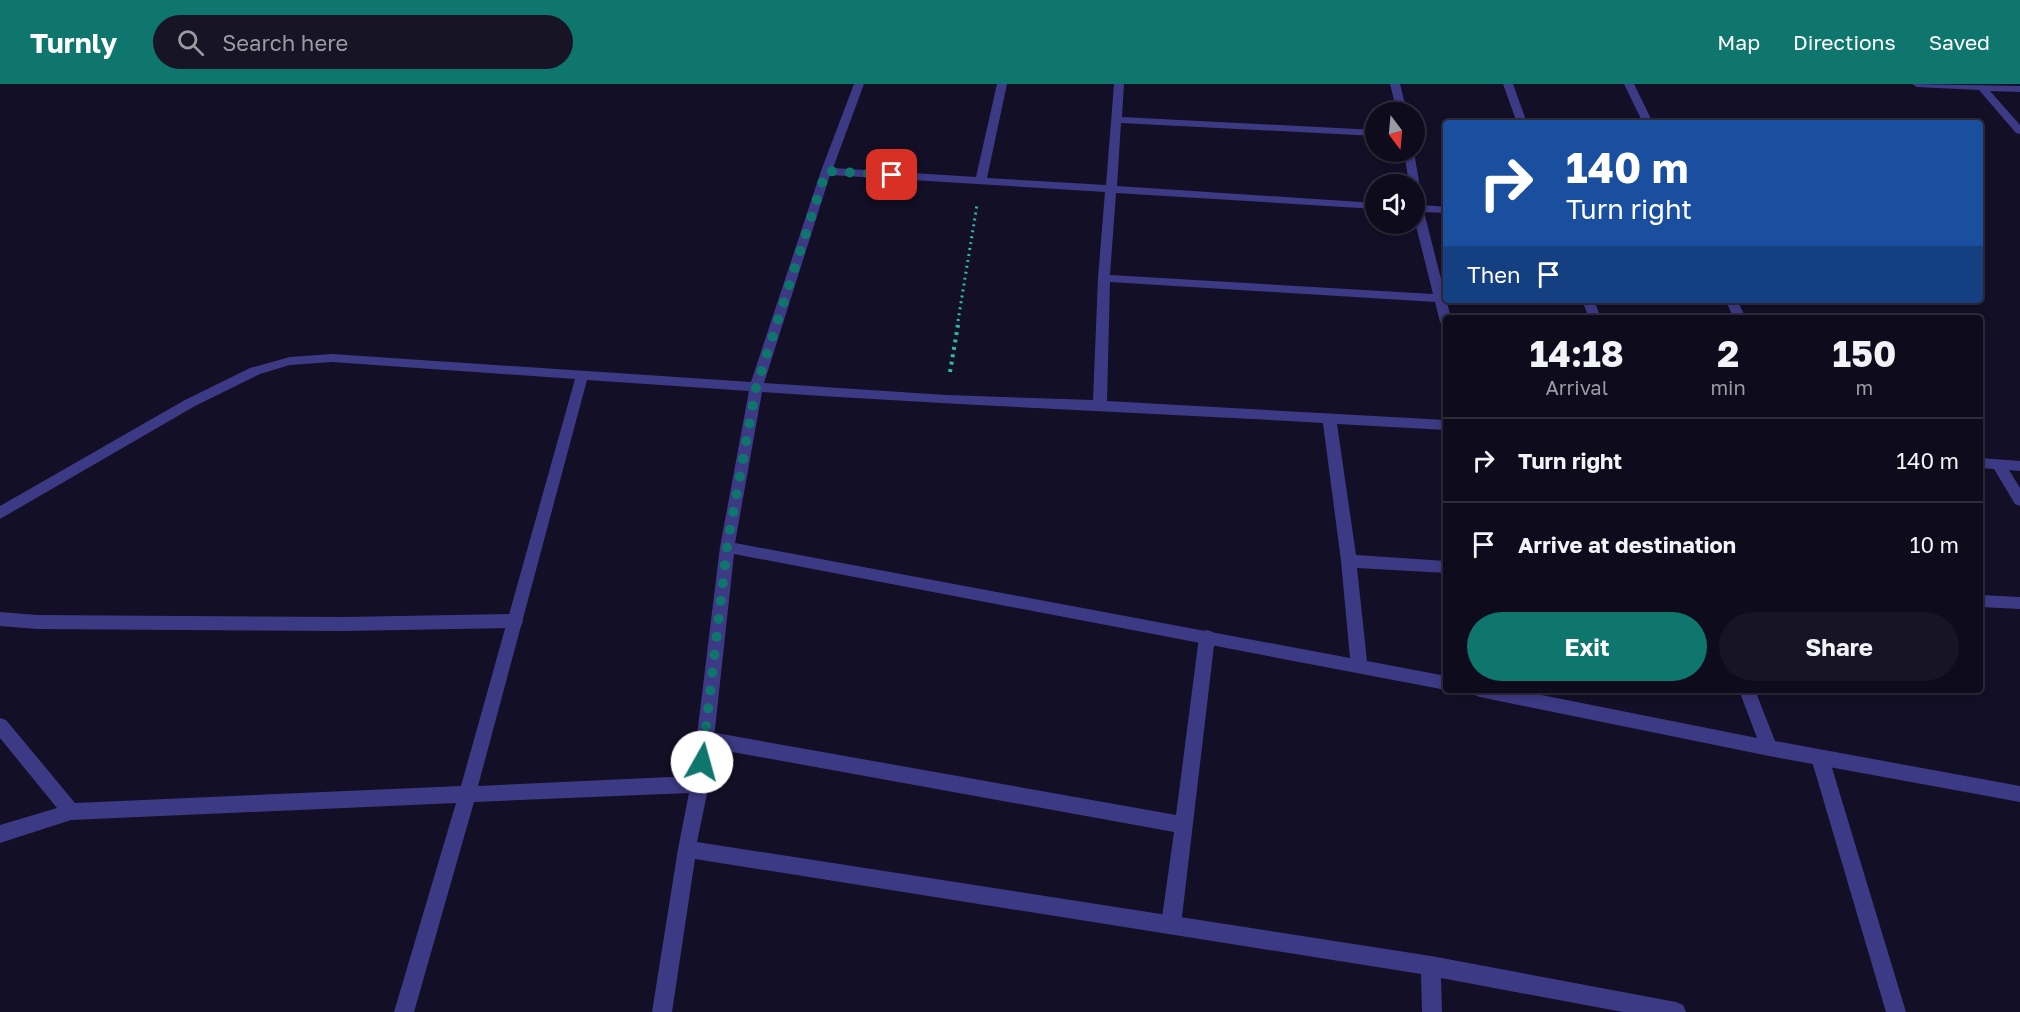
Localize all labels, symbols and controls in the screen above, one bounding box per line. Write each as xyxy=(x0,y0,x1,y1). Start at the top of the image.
search box xyxy=(153,15,573,69)
text: Turnly xyxy=(30,26,117,59)
icon: search xyxy=(174,26,207,59)
text: Search here xyxy=(222,29,348,56)
text: Map xyxy=(1717,29,1760,55)
text: Directions xyxy=(1793,29,1896,55)
text: Saved xyxy=(1929,29,1990,55)
north arrow xyxy=(1365,102,1425,162)
map controls xyxy=(1365,102,1425,234)
text: 140 m xyxy=(1566,142,1688,192)
icon: right xyxy=(1467,144,1545,222)
pin xyxy=(866,149,917,200)
icon: arrive xyxy=(875,158,908,191)
button: sound xyxy=(1365,174,1425,234)
text: Turn right xyxy=(1566,193,1692,225)
icon: arrive xyxy=(1532,258,1565,291)
text: Then xyxy=(1467,261,1520,288)
text: 14:18 xyxy=(1530,332,1624,375)
text: 2 xyxy=(1717,332,1739,375)
text: 150 xyxy=(1832,332,1896,375)
text: Arrival xyxy=(1545,375,1608,399)
text: min xyxy=(1710,375,1746,399)
text: m xyxy=(1856,375,1873,399)
icon: right xyxy=(1467,444,1500,477)
text: Turn right xyxy=(1518,447,1622,474)
text: 140 m xyxy=(1896,447,1959,474)
icon: arrive xyxy=(1467,528,1500,561)
text: Arrive at destination xyxy=(1518,531,1736,558)
text: 10 m xyxy=(1910,531,1959,558)
button: Exit xyxy=(1467,612,1707,681)
button: Share xyxy=(1719,612,1959,681)
position arrow xyxy=(670,730,734,794)

